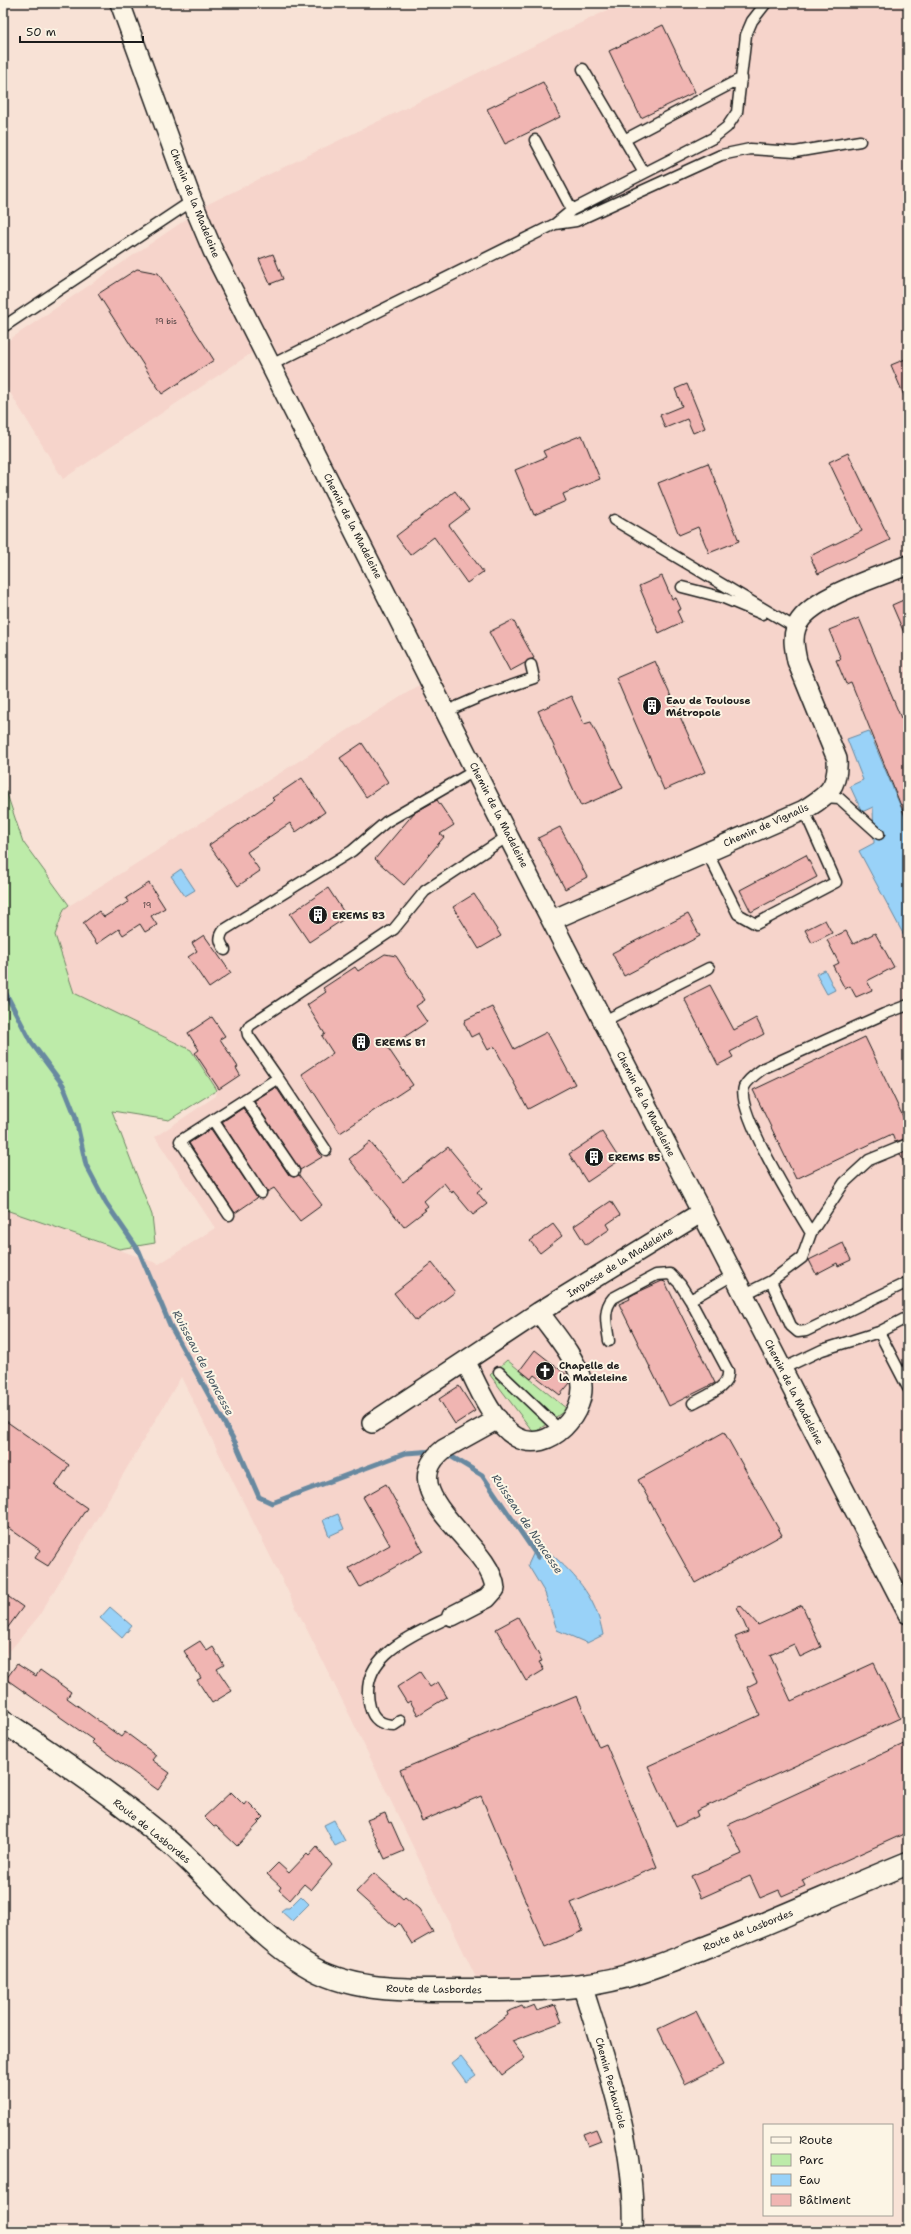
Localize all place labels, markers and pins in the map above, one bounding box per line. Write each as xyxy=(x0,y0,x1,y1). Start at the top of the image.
place label: Eau de Toulouse Métropole xyxy=(666,694,750,719)
building icon: Eau de Toulouse Métropole xyxy=(641,695,663,717)
building icon: EREMS B3 xyxy=(307,904,329,926)
place label: EREMS B3 xyxy=(332,909,385,922)
building icon: EREMS B1 xyxy=(350,1031,372,1053)
place label: EREMS B1 xyxy=(375,1036,426,1049)
building icon: EREMS B5 xyxy=(583,1146,605,1168)
place label: EREMS B5 xyxy=(608,1151,660,1164)
place label: Chapelle de la Madeleine xyxy=(559,1359,627,1384)
church icon: Chapelle de la Madeleine xyxy=(534,1360,556,1382)

